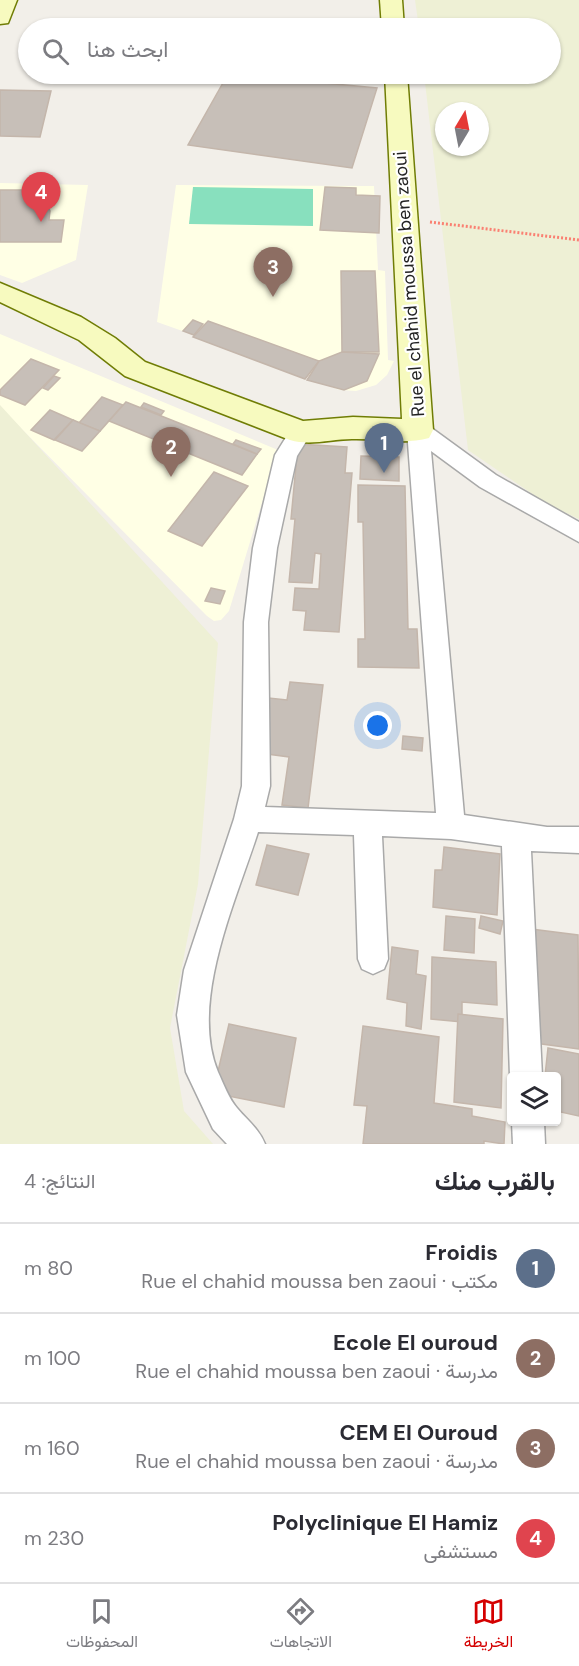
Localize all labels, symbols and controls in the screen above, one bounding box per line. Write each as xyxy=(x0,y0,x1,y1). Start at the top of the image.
search box xyxy=(18,18,561,84)
icon: search xyxy=(39,35,72,68)
text: ابحث هنا xyxy=(87,35,168,64)
north arrow xyxy=(435,102,489,156)
street label: Rue el chahid moussa ben zaoui xyxy=(388,151,430,417)
pin: 4 xyxy=(22,172,60,222)
pin: 3 xyxy=(254,248,292,297)
pin: 1 xyxy=(364,424,404,473)
pin: 2 xyxy=(152,428,190,477)
your location xyxy=(363,711,392,740)
map controls xyxy=(507,1072,561,1126)
button: layers xyxy=(507,1072,561,1126)
text: بالقرب منك xyxy=(435,1164,555,1198)
text: النتائج: 4 xyxy=(24,1168,95,1194)
text: Froidis xyxy=(425,1238,498,1267)
text: 80 m xyxy=(24,1255,73,1281)
text: 1 xyxy=(532,1255,539,1281)
text: مكتب · Rue el chahid moussa ben zaoui xyxy=(141,1268,498,1294)
text: Ecole El ouroud xyxy=(333,1328,498,1357)
text: 100 m xyxy=(24,1345,81,1371)
text: 2 xyxy=(530,1345,541,1371)
text: مدرسة · Rue el chahid moussa ben zaoui xyxy=(135,1358,498,1384)
text: CEM El Ouroud xyxy=(339,1418,498,1447)
text: 160 m xyxy=(24,1435,80,1461)
text: 3 xyxy=(529,1435,542,1461)
text: مدرسة · Rue el chahid moussa ben zaoui xyxy=(135,1448,498,1474)
text: Polyclinique El Hamiz xyxy=(272,1508,498,1537)
text: 230 m xyxy=(24,1525,84,1551)
text: 4 xyxy=(529,1525,542,1551)
text: مستشفى xyxy=(423,1538,498,1564)
tab: المحفوظات xyxy=(66,1595,138,1656)
tab: الاتجاهات xyxy=(270,1595,332,1656)
tab: الخريطة xyxy=(464,1595,513,1656)

